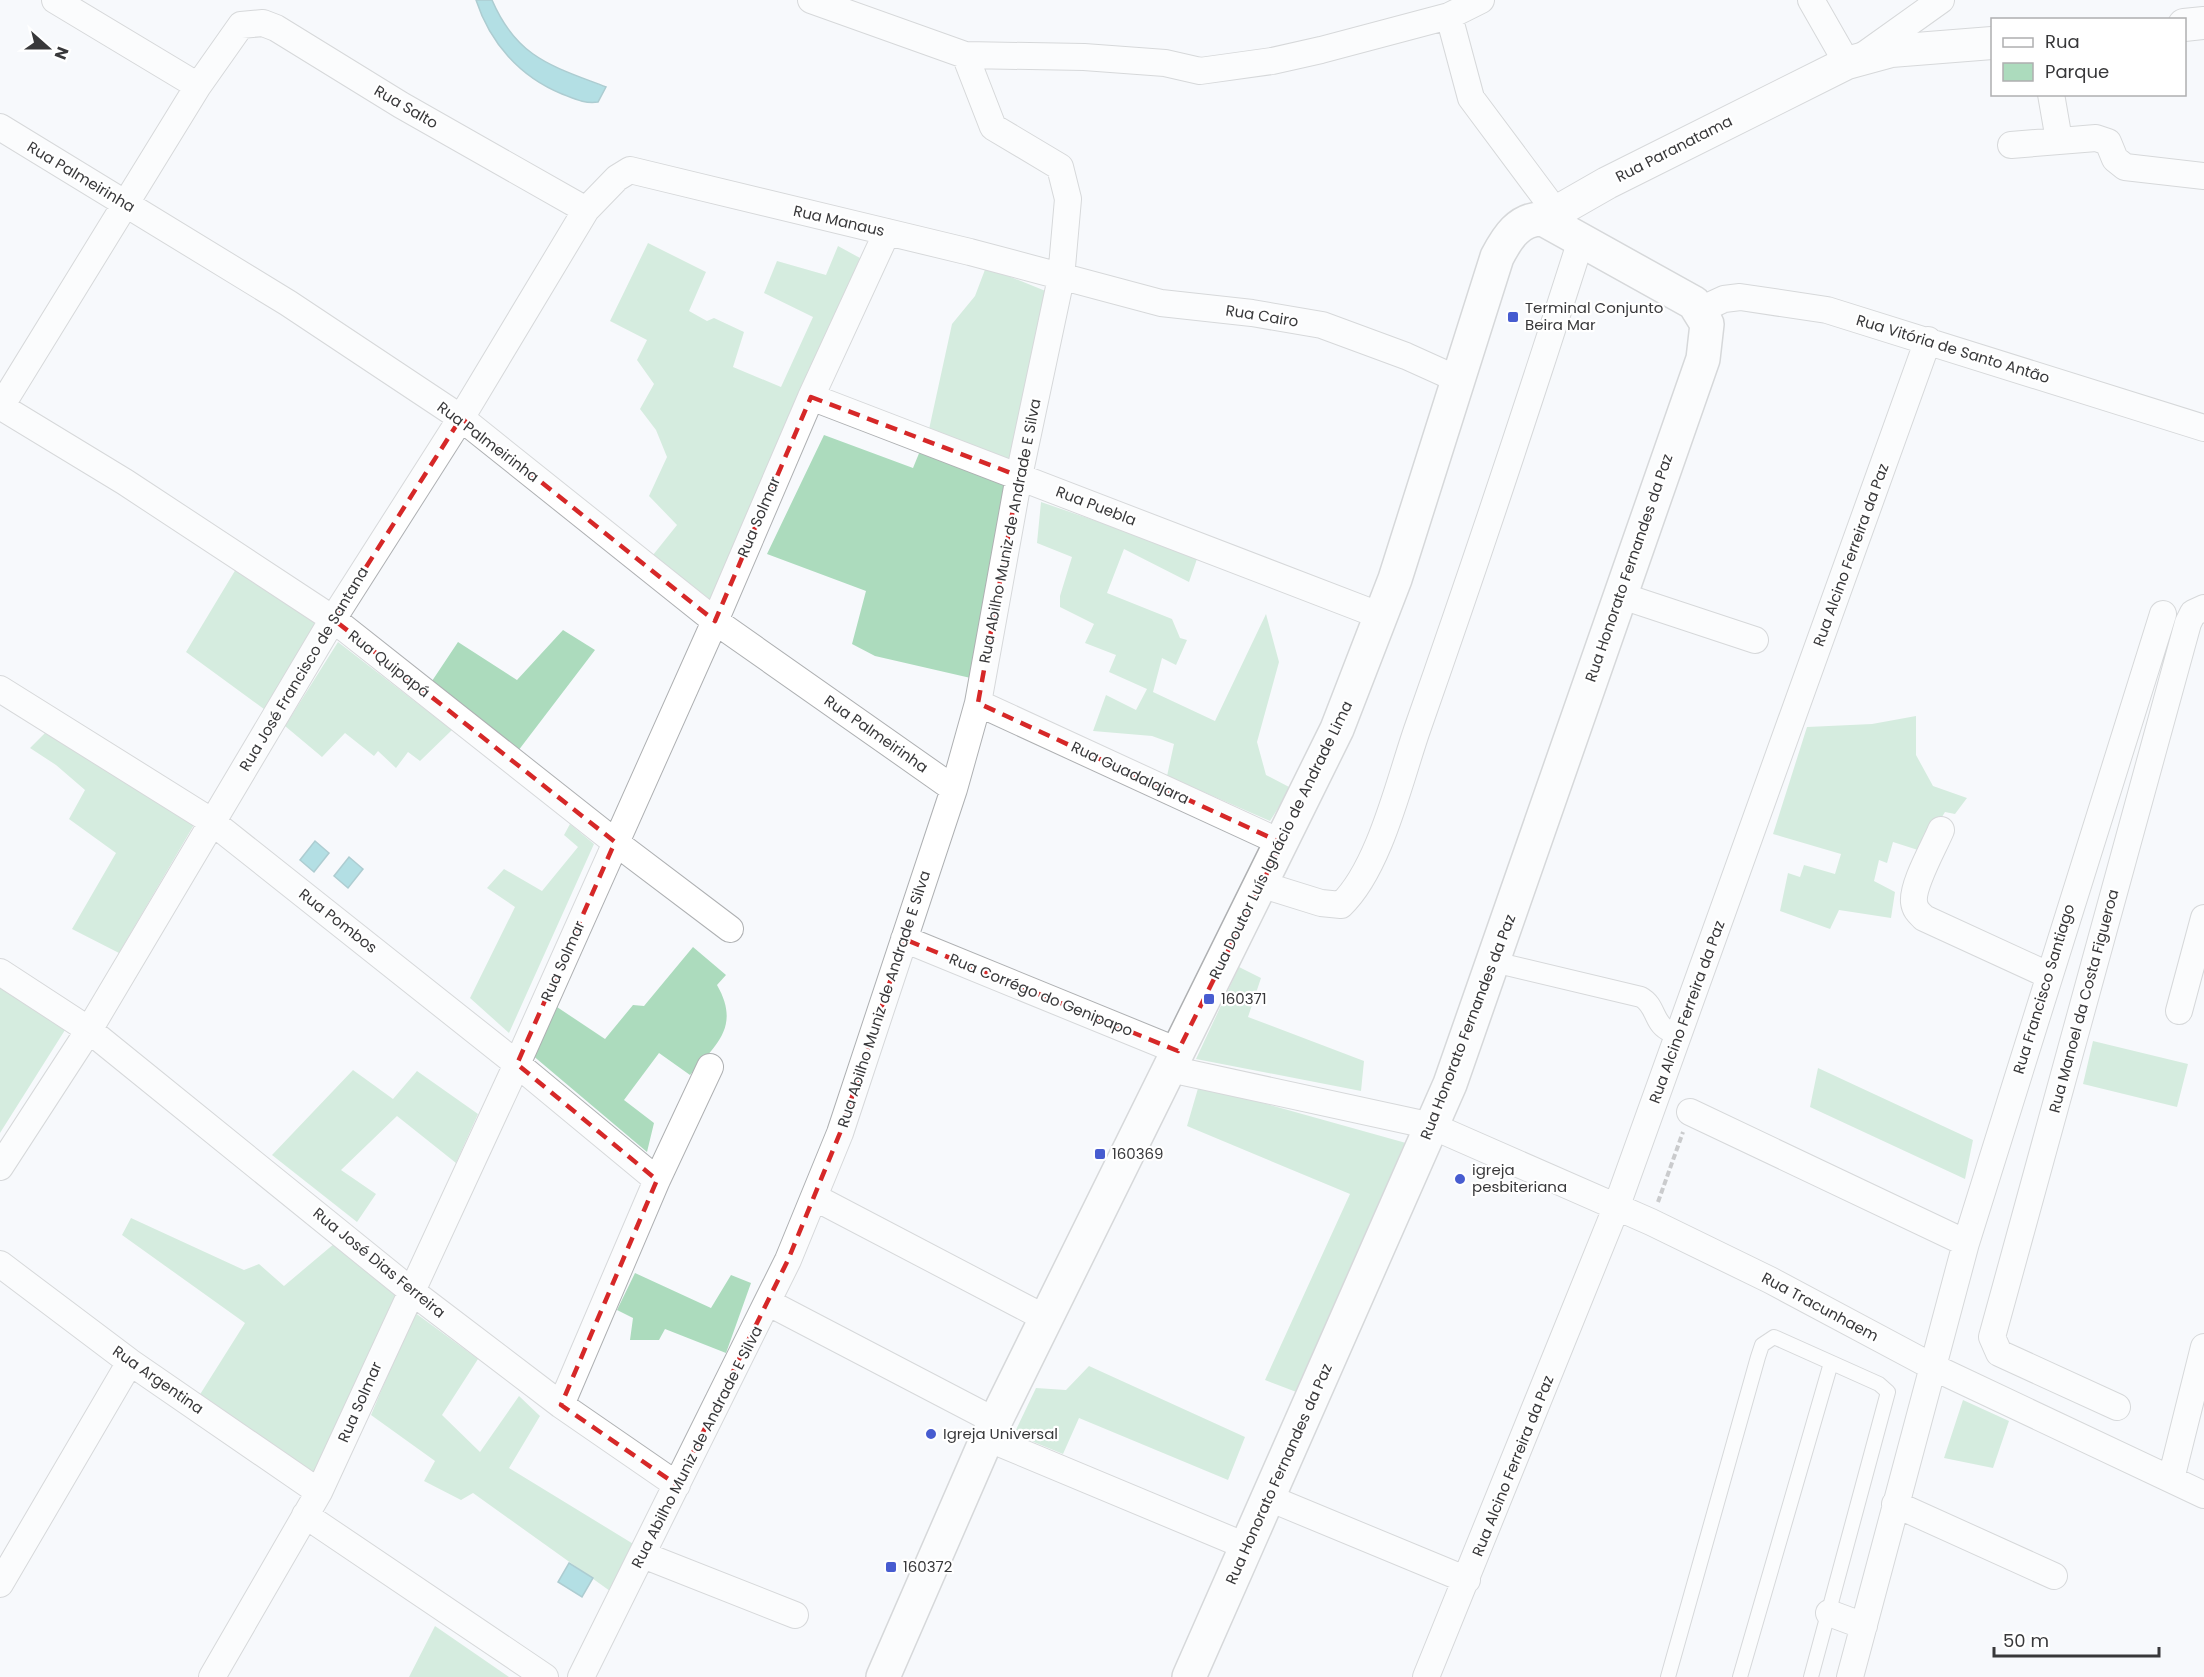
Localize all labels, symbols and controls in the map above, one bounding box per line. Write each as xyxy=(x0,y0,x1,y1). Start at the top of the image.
north arrow xyxy=(18,18,78,78)
legend xyxy=(1991,18,2186,96)
text: Rua xyxy=(2045,29,2080,54)
text: N xyxy=(49,43,74,63)
text: Parque xyxy=(2045,59,2109,84)
street label: Rua Salto xyxy=(370,80,442,133)
street label: Rua Paranatama xyxy=(1612,110,1736,187)
street label: Rua Palmeirinha xyxy=(23,136,139,217)
street label: Rua Manaus xyxy=(791,200,887,241)
place label: Terminal Conjunto Beira Mar xyxy=(1525,297,1663,335)
street label: Rua Cairo xyxy=(1224,299,1300,332)
street label: Rua Vitória de Santo Antão xyxy=(1854,309,2052,388)
marker: Terminal Conjunto Beira Mar xyxy=(1506,310,1520,324)
street label: Rua Palmeirinha xyxy=(433,396,544,487)
street label: Rua Abilho Muniz de Andrade E Silva xyxy=(974,397,1046,665)
street label: Rua Honorato Fernandes da Paz xyxy=(1580,451,1678,685)
street label: Rua Alcino Ferreira da Paz xyxy=(1808,460,1894,649)
street label: Rua Solmar xyxy=(732,473,785,561)
street label: Rua Puebla xyxy=(1053,481,1139,530)
street label: Rua José Francisco de Santana xyxy=(234,563,373,775)
street label: Rua Quipapá xyxy=(344,625,435,702)
street label: Rua Palmeirinha xyxy=(820,690,932,777)
street label: Rua Doutor Luís Ignácio de Andrade Lima xyxy=(1204,697,1357,982)
street label: Rua Guadalajara xyxy=(1068,736,1193,809)
street label: Rua Abilho Muniz de Andrade E Silva xyxy=(832,868,935,1130)
street label: Rua Pombos xyxy=(295,883,382,958)
street label: Rua Manoel da Costa Figueroa xyxy=(2044,887,2124,1115)
street label: Rua Francisco Santiago xyxy=(2008,901,2079,1076)
street label: Rua Honorato Fernandes da Paz xyxy=(1415,911,1520,1143)
street label: Rua Solmar xyxy=(535,917,590,1004)
street label: Rua Alcino Ferreira da Paz xyxy=(1644,917,1730,1106)
street label: Rua Corrégo do Genipapo xyxy=(946,948,1136,1041)
place label: 160371 xyxy=(1221,988,1267,1009)
marker: 160371 xyxy=(1202,992,1216,1006)
place label: 160369 xyxy=(1112,1143,1164,1164)
marker: 160369 xyxy=(1093,1147,1107,1161)
place label: igreja pesbiteriana xyxy=(1472,1159,1567,1197)
marker: igreja pesbiteriana xyxy=(1453,1172,1467,1186)
street label: Rua José Dias Ferreira xyxy=(309,1203,450,1323)
street label: Rua Tracunhaem xyxy=(1758,1267,1882,1346)
street label: Rua Abilho Muniz de Andrade E Silva xyxy=(626,1322,767,1571)
street label: Rua Argentina xyxy=(109,1340,208,1419)
street label: Rua Solmar xyxy=(332,1358,387,1445)
street label: Rua Honorato Fernandes da Paz xyxy=(1220,1360,1337,1588)
street label: Rua Alcino Ferreira da Paz xyxy=(1467,1372,1559,1559)
place label: Igreja Universal xyxy=(943,1423,1058,1444)
marker: Igreja Universal xyxy=(924,1427,938,1441)
place label: 160372 xyxy=(903,1556,952,1577)
marker: 160372 xyxy=(884,1560,898,1574)
scale bar xyxy=(1994,1620,2159,1658)
text: 50 m xyxy=(2003,1628,2049,1653)

